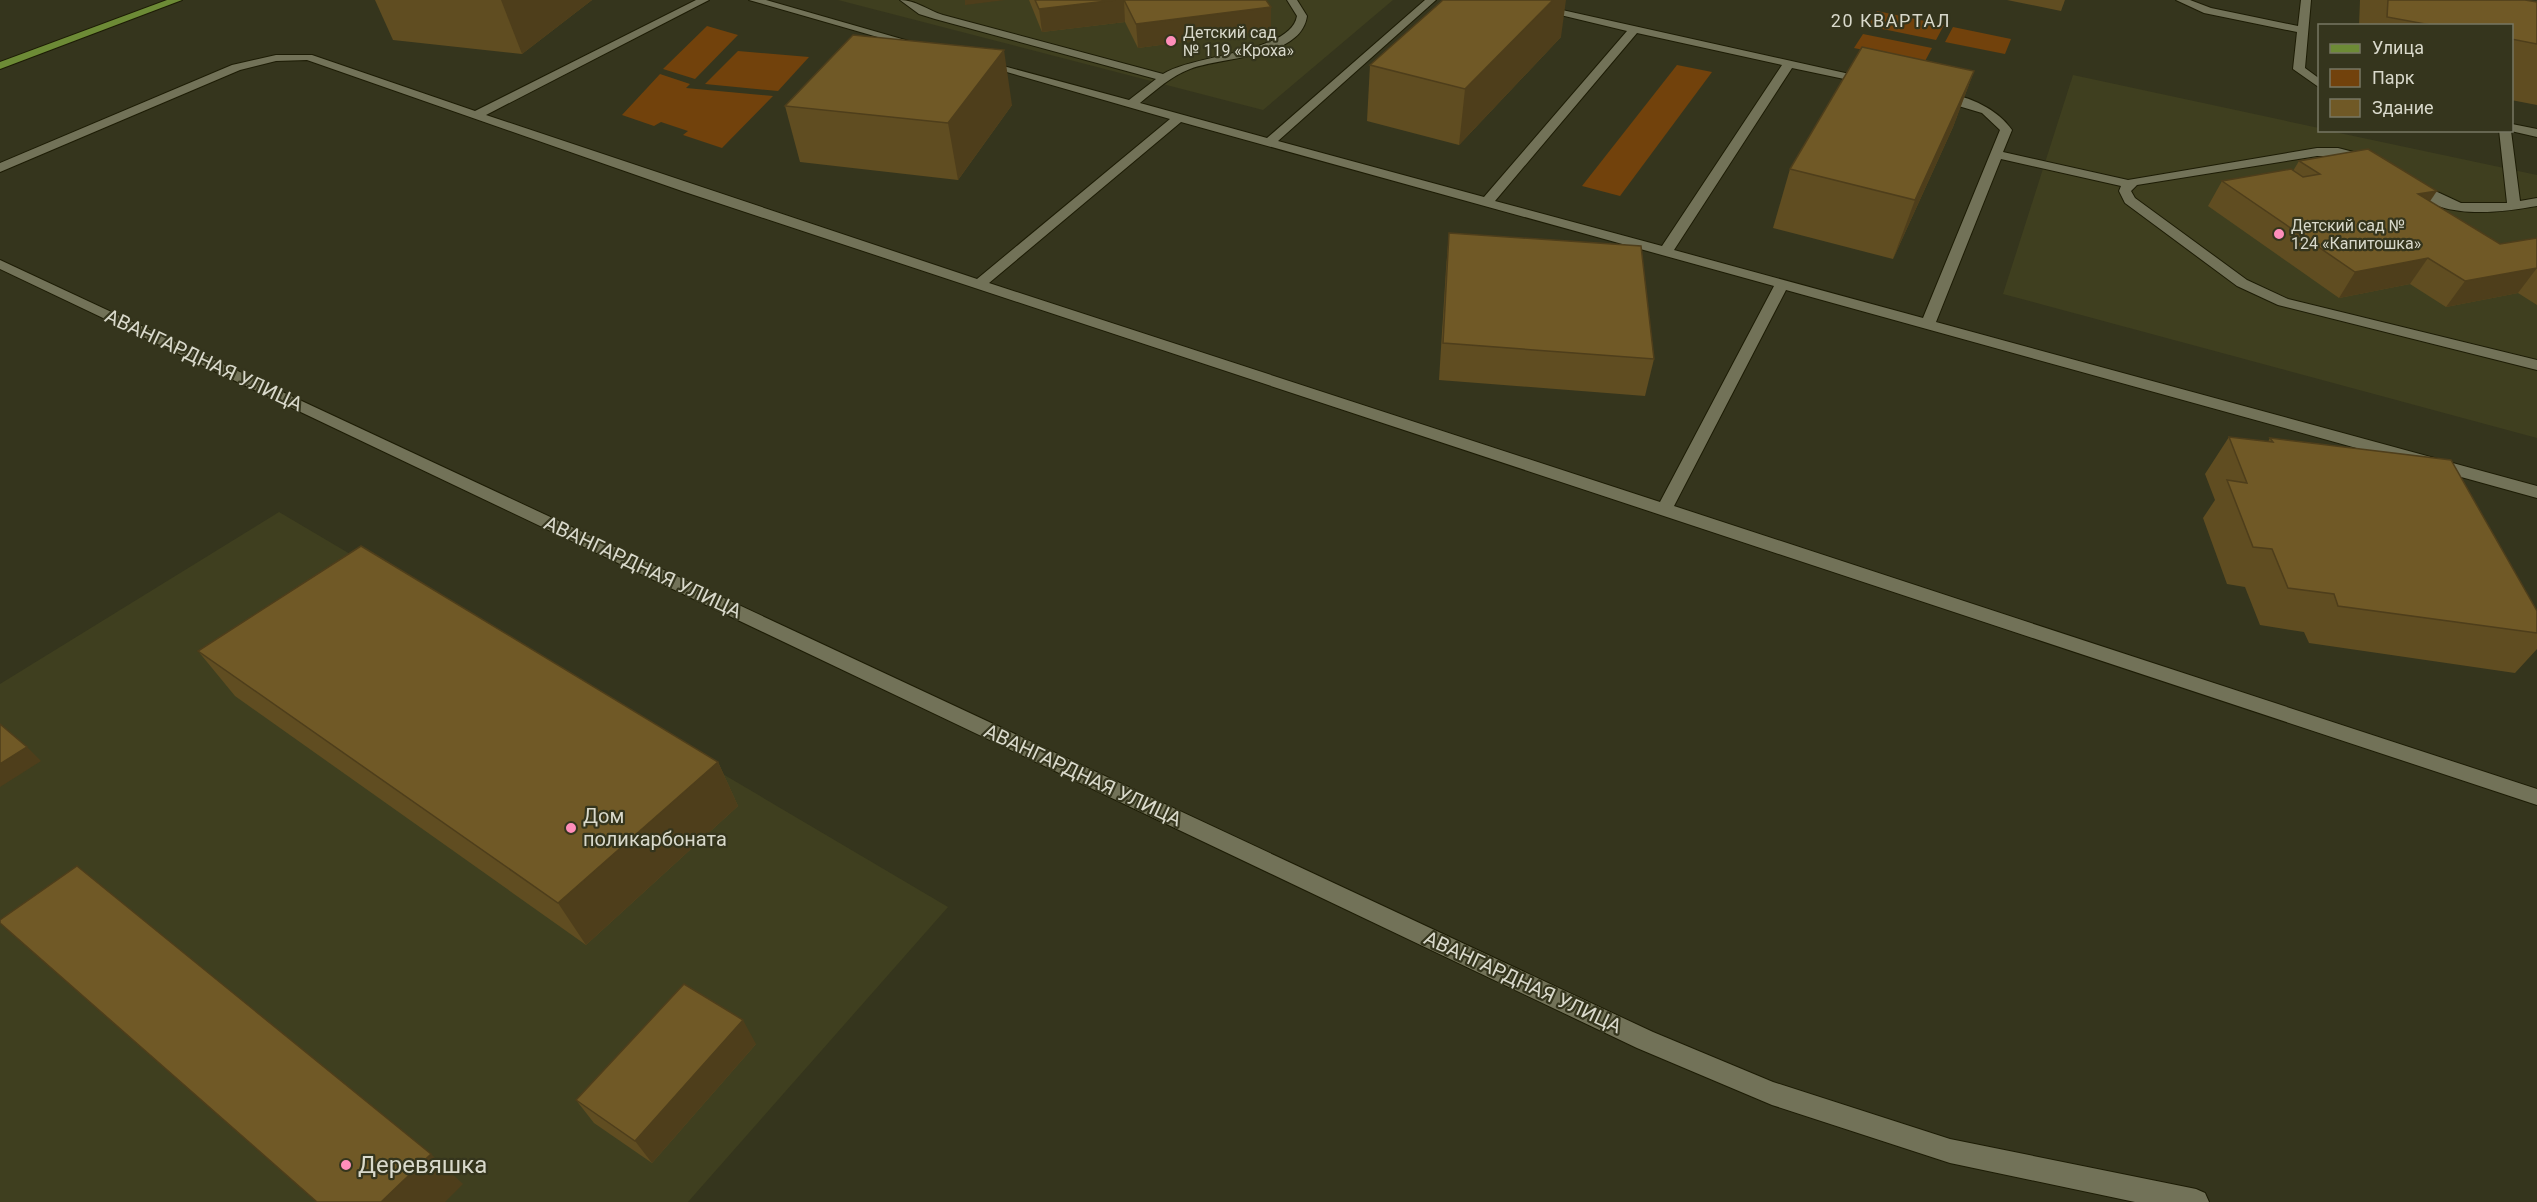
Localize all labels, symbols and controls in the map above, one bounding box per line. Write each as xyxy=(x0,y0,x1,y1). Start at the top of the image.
district label: 20 КВАРТАЛ xyxy=(1831,10,1951,31)
place label: Детский сад № 119 «Кроха» xyxy=(1183,23,1294,60)
legend xyxy=(2318,24,2513,132)
marker: Детский сад № 119 «Кроха» xyxy=(1164,34,1178,48)
text: Улица xyxy=(2372,37,2424,58)
text: Парк xyxy=(2372,67,2415,88)
text: Здание xyxy=(2372,97,2434,118)
place label: Детский сад № 124 «Капитошка» xyxy=(2291,216,2421,253)
marker: Детский сад № 124 «Капитошка» xyxy=(2272,227,2286,241)
street label: АВАНГАРДНАЯ УЛИЦА xyxy=(101,304,307,416)
street label: АВАНГАРДНАЯ УЛИЦА xyxy=(540,511,746,623)
street label: АВАНГАРДНАЯ УЛИЦА xyxy=(980,719,1186,831)
place label: Дом поликарбоната xyxy=(583,804,727,851)
marker: Дом поликарбоната xyxy=(564,821,578,835)
street label: АВАНГАРДНАЯ УЛИЦА xyxy=(1420,926,1626,1038)
place label: Деревяшка xyxy=(358,1151,487,1179)
marker: Деревяшка xyxy=(339,1158,353,1172)

